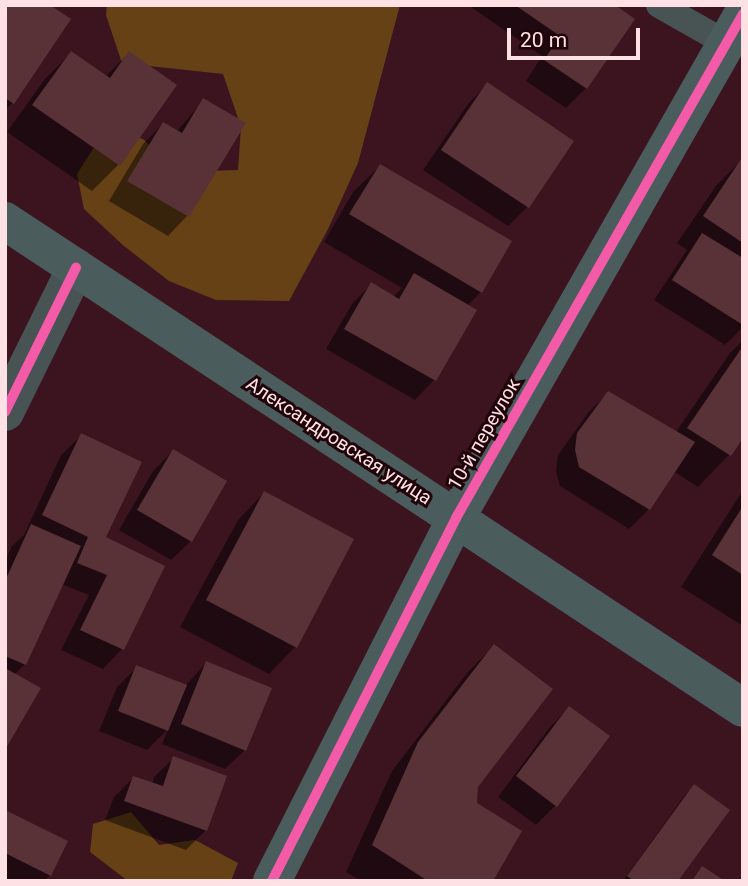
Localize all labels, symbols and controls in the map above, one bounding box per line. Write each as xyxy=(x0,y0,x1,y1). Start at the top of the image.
scale bar xyxy=(510,14,643,58)
text: 20 m xyxy=(520,28,567,52)
street label: Александровская улица xyxy=(242,372,436,510)
street label: 10-й переулок xyxy=(443,374,525,494)

